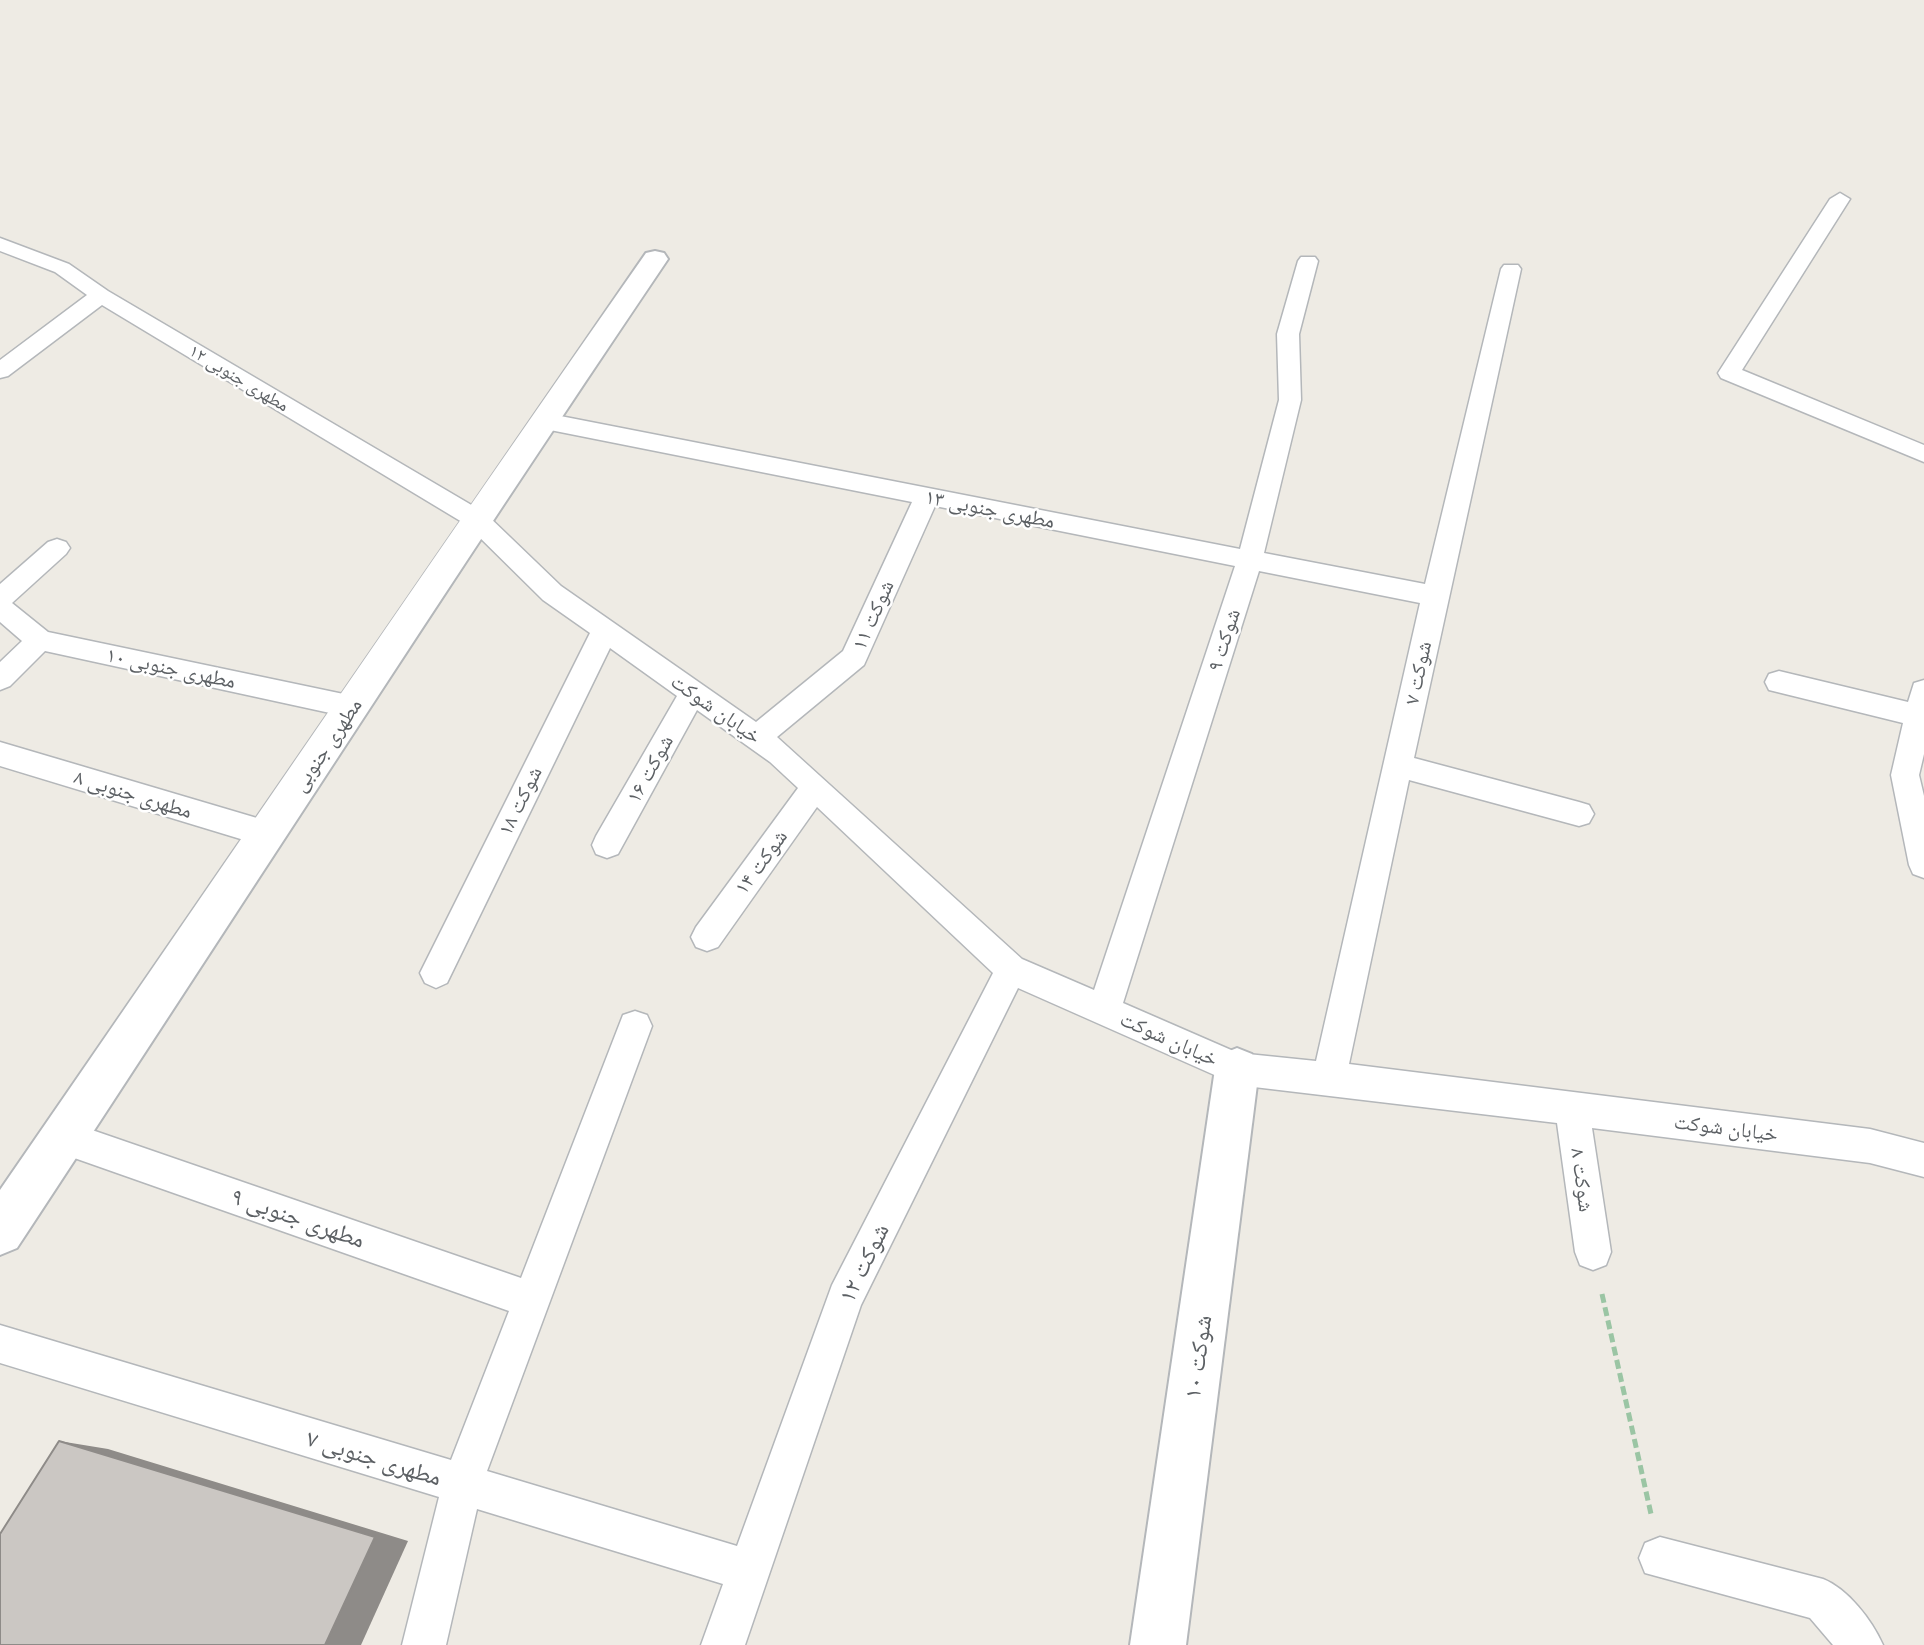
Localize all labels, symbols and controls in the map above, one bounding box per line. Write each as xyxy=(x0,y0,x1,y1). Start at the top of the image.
street label: مطهری جنوبی ۱۲ xyxy=(185,340,293,416)
street label: مطهری جنوبی ۱۳ xyxy=(923,484,1057,534)
street label: شوکت ۱۱ xyxy=(846,576,900,654)
street label: شوکت ۹ xyxy=(1202,606,1246,674)
street label: شوکت ۷ xyxy=(1399,639,1437,707)
street label: مطهری جنوبی ۱۰ xyxy=(104,642,238,694)
street label: خیابان شوکت xyxy=(666,669,766,749)
street label: مطهری جنوبی xyxy=(287,694,367,796)
street label: شوکت ۱۶ xyxy=(621,731,679,807)
street label: شوکت ۱۸ xyxy=(493,762,547,840)
street label: مطهری جنوبی ۸ xyxy=(71,764,195,824)
street label: شوکت ۱۴ xyxy=(729,825,793,899)
street label: خیابان شوکت xyxy=(1116,1006,1222,1072)
street label: خیابان شوکت xyxy=(1673,1109,1779,1147)
street label: شوکت ۸ xyxy=(1565,1146,1599,1214)
street label: مطهری جنوبی ۹ xyxy=(227,1182,369,1254)
street label: شوکت ۱۲ xyxy=(833,1219,895,1307)
street label: شوکت ۱۰ xyxy=(1178,1313,1218,1401)
street label: مطهری جنوبی ۷ xyxy=(303,1424,445,1492)

